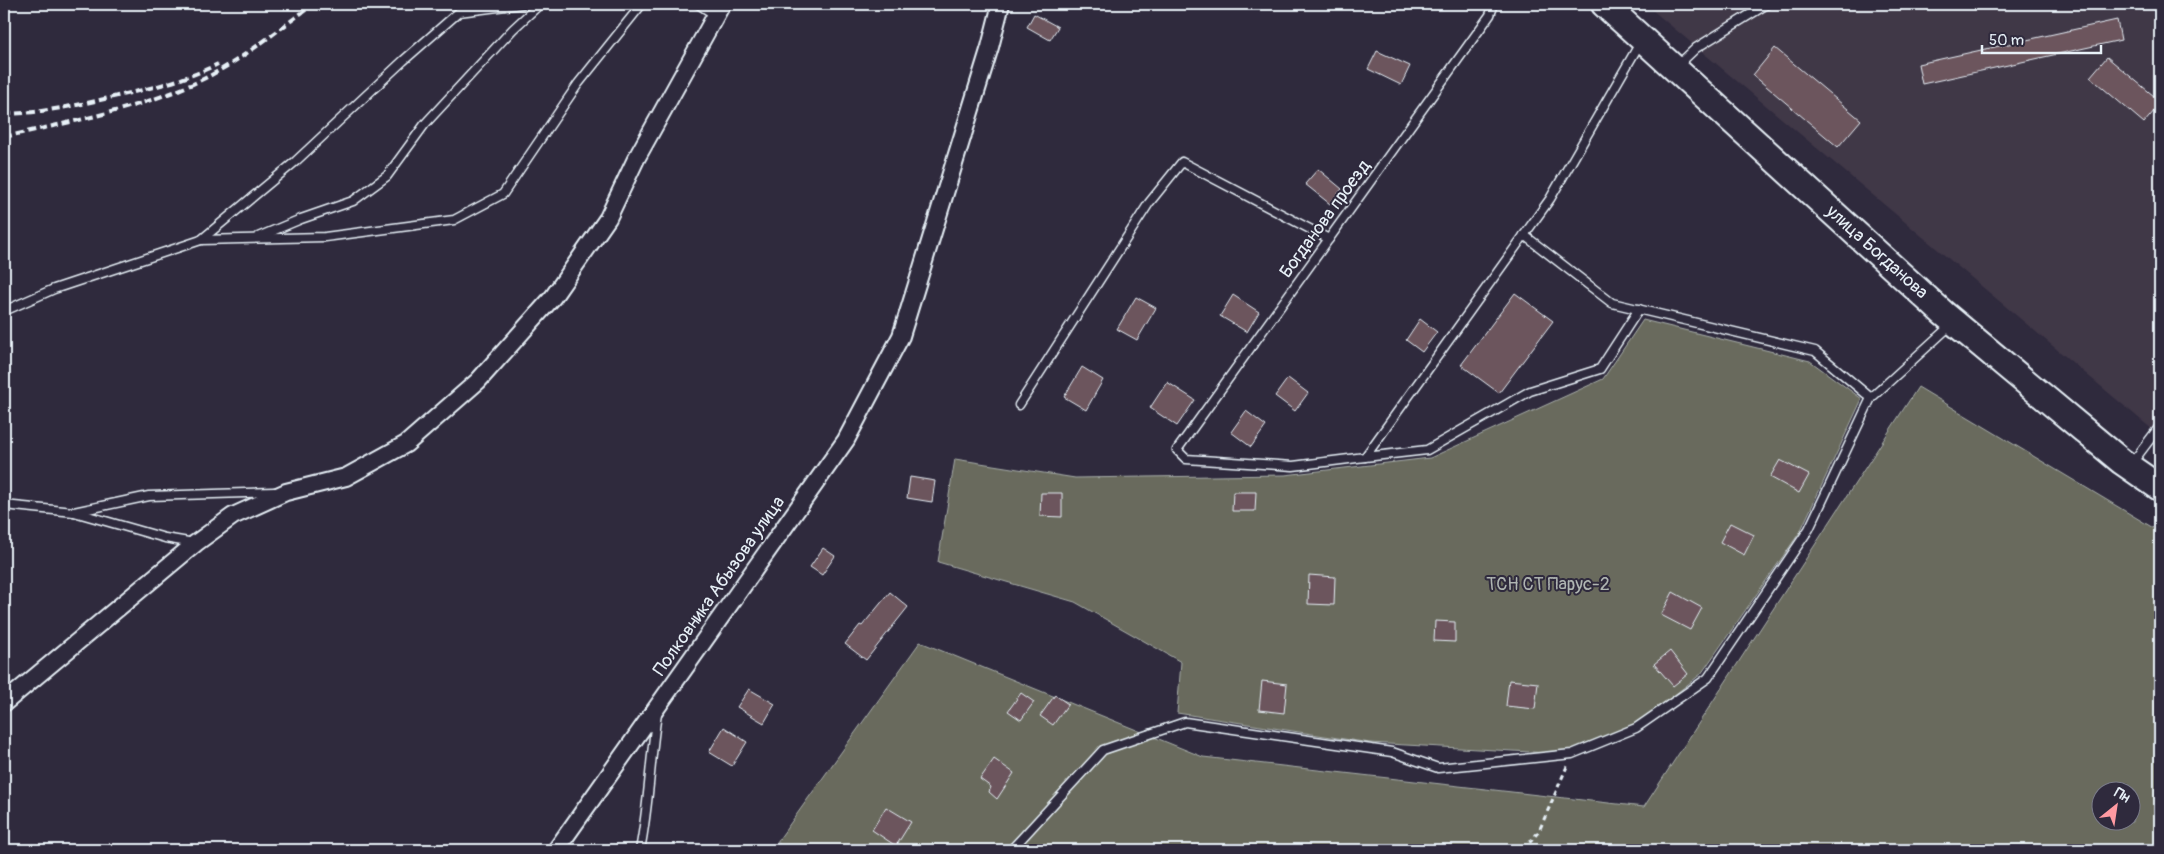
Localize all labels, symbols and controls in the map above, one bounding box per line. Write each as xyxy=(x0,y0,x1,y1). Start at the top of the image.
scale bar xyxy=(1982,22,2100,54)
text: 50 m xyxy=(1989,31,2024,50)
street label: Богданова проезд xyxy=(1274,155,1376,283)
street label: улица Богданова xyxy=(1820,199,1933,304)
street label: Полковника Абызова улица xyxy=(648,492,790,680)
park label: ТСН СТ Парус-2 xyxy=(1486,573,1610,596)
north arrow xyxy=(2092,782,2142,832)
text: Пн xyxy=(2111,784,2133,806)

